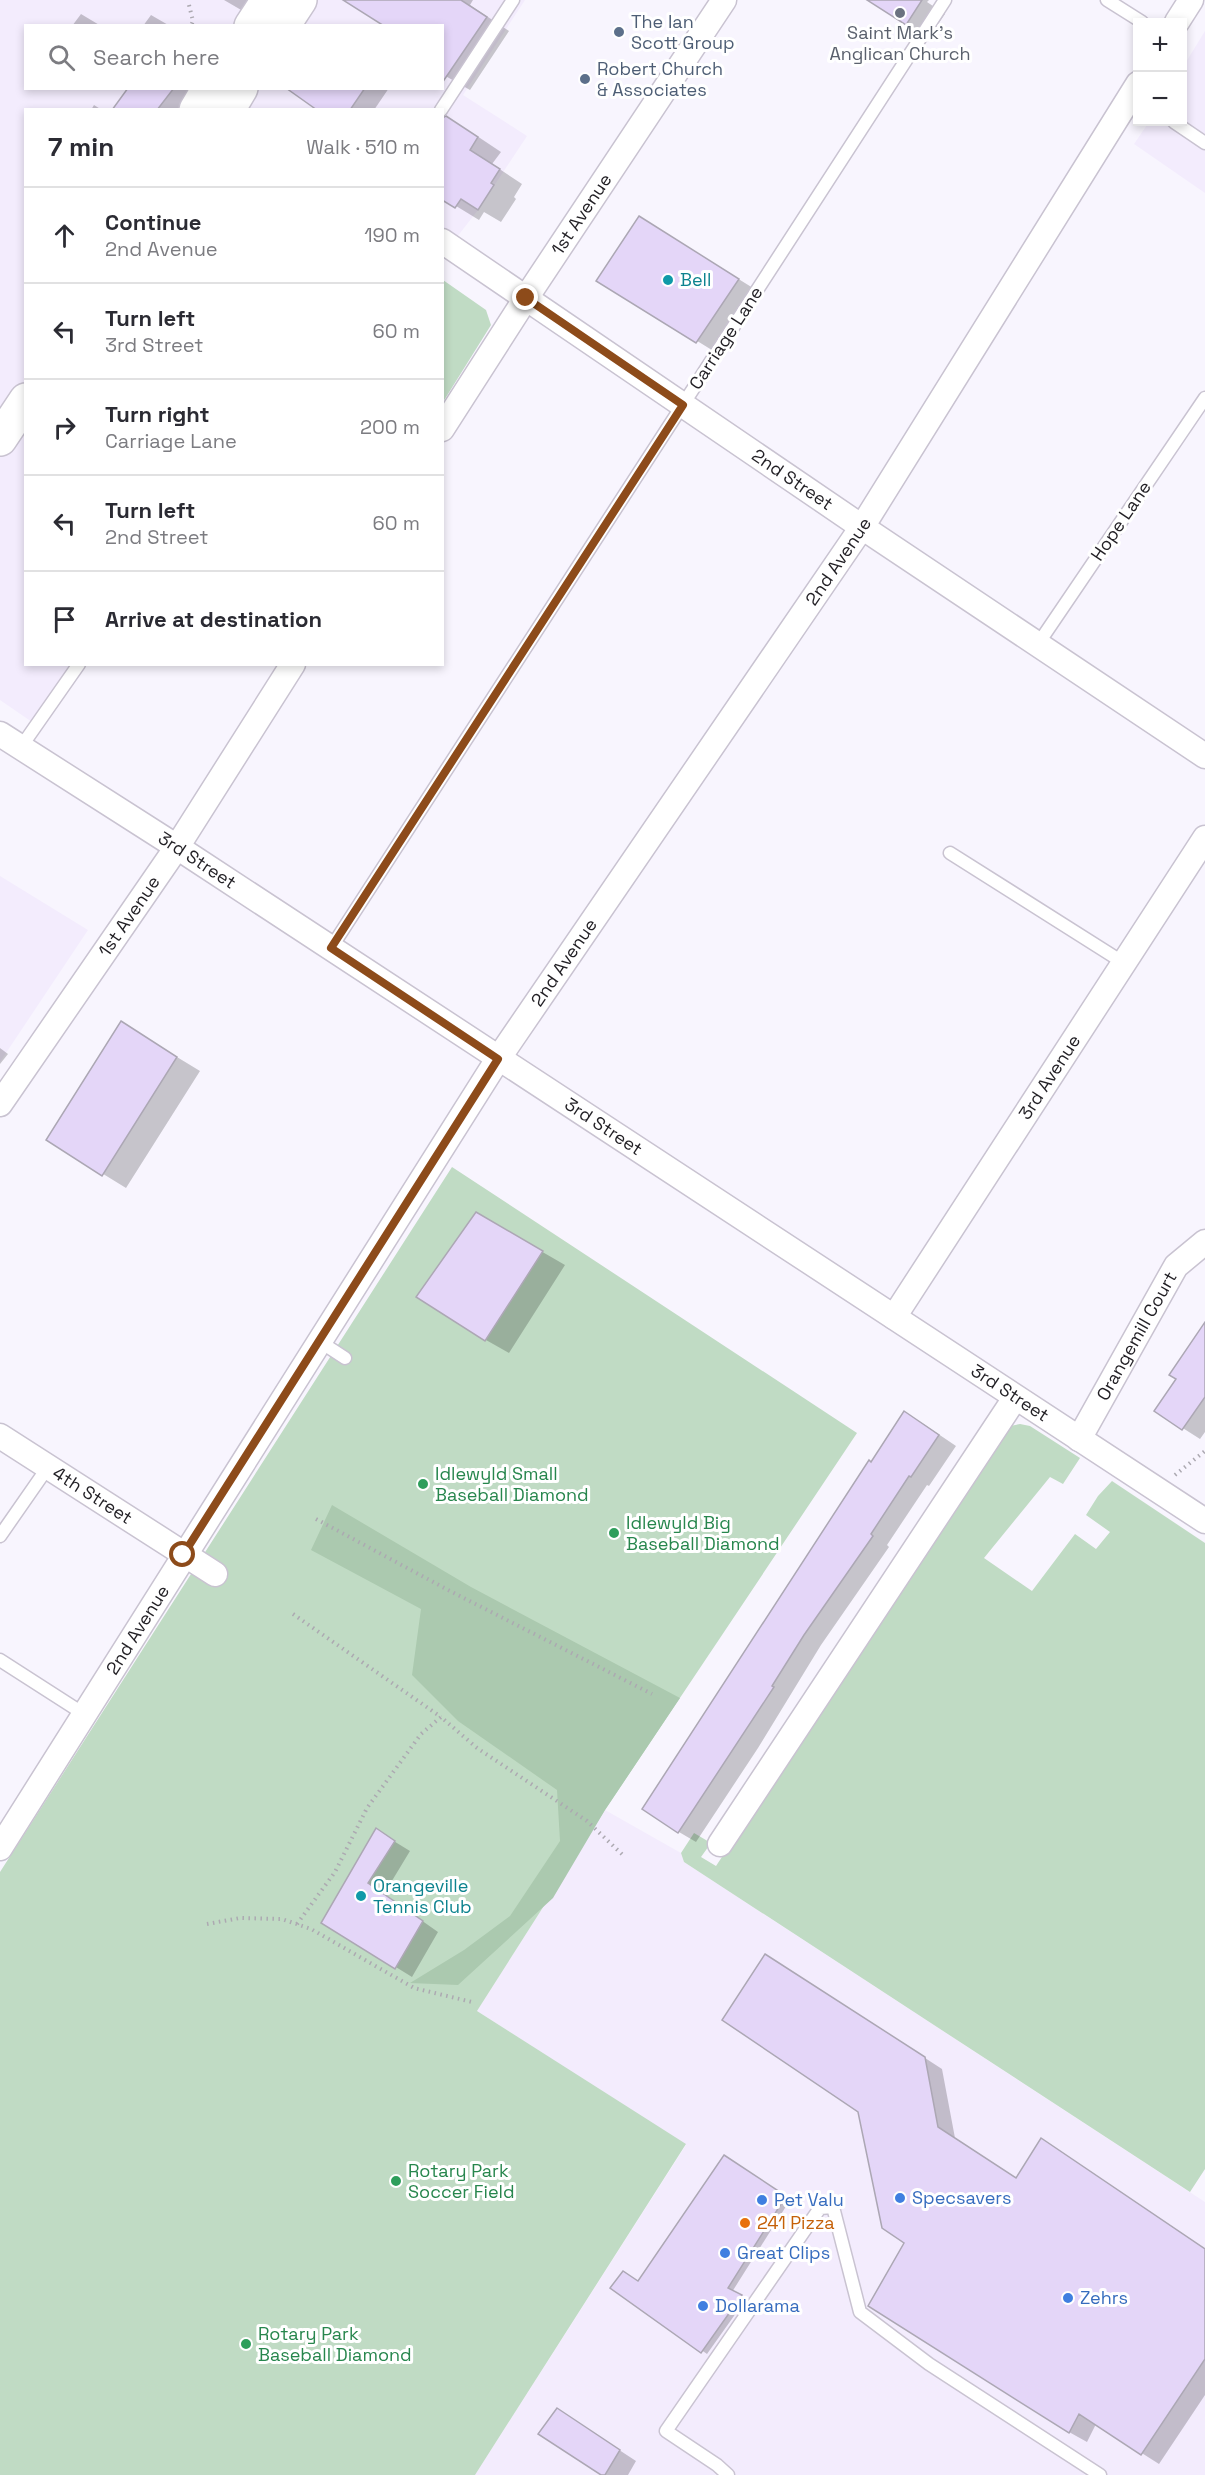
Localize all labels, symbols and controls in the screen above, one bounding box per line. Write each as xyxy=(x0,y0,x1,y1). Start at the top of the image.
marker: Saint Mark's Anglican Church xyxy=(893,6,907,20)
place label: The Ian Scott Group xyxy=(631,10,735,54)
map controls xyxy=(1133,18,1187,126)
button: + xyxy=(1133,18,1187,72)
place label: Saint Mark's Anglican Church xyxy=(829,21,971,65)
search box xyxy=(24,24,444,90)
marker: The Ian Scott Group xyxy=(612,25,626,39)
icon: search xyxy=(45,41,78,74)
text: Search here xyxy=(93,43,220,71)
place label: Robert Church & Associates xyxy=(597,57,723,101)
marker: Robert Church & Associates xyxy=(578,72,592,86)
button: − xyxy=(1133,72,1187,126)
text: 7 min xyxy=(48,130,114,164)
text: Walk · 510 m xyxy=(306,134,420,160)
street label: 1st Avenue xyxy=(546,169,616,259)
text: Continue xyxy=(105,208,201,236)
icon: ahead xyxy=(48,219,81,252)
text: 190 m xyxy=(364,222,420,248)
text: 2nd Avenue xyxy=(105,236,218,262)
place label: Bell xyxy=(680,268,711,291)
marker: Bell xyxy=(661,273,675,287)
street label: Carriage Lane xyxy=(684,282,768,394)
route end xyxy=(512,284,538,310)
text: Turn left xyxy=(105,304,195,332)
icon: left xyxy=(48,315,81,348)
text: 60 m xyxy=(373,318,420,344)
text: 3rd Street xyxy=(105,332,203,358)
text: Turn right xyxy=(105,400,210,428)
icon: right xyxy=(48,411,81,444)
text: 200 m xyxy=(360,414,420,440)
text: Carriage Lane xyxy=(105,428,237,454)
street label: 2nd Street xyxy=(748,444,838,515)
street label: Hope Lane xyxy=(1085,476,1156,565)
text: Turn left xyxy=(105,496,195,524)
icon: left xyxy=(48,507,81,540)
text: 60 m xyxy=(373,510,420,536)
street label: 2nd Avenue xyxy=(800,513,876,609)
text: 2nd Street xyxy=(105,524,208,550)
icon: arrive xyxy=(48,603,81,636)
text: Arrive at destination xyxy=(105,605,322,633)
street label: 3rd Street xyxy=(154,826,241,894)
street label: 1st Avenue xyxy=(93,871,165,961)
street label: 2nd Avenue xyxy=(525,914,602,1011)
street label: 3rd Avenue xyxy=(1013,1030,1085,1124)
street label: 3rd Street xyxy=(560,1092,647,1160)
street label: Orangemill Court xyxy=(1091,1267,1182,1404)
street label: 3rd Street xyxy=(967,1359,1054,1427)
street label: 4th Street xyxy=(49,1461,137,1529)
place label: Idlewyld Small Baseball Diamond xyxy=(435,1462,589,1506)
marker: Idlewyld Small Baseball Diamond xyxy=(416,1477,430,1491)
place label: Idlewyld Big Baseball Diamond xyxy=(626,1511,780,1555)
marker: Idlewyld Big Baseball Diamond xyxy=(607,1526,621,1540)
route start xyxy=(169,1541,195,1567)
street label: 2nd Avenue xyxy=(100,1581,174,1679)
place label: Orangeville Tennis Club xyxy=(373,1874,472,1918)
marker: Orangeville Tennis Club xyxy=(354,1889,368,1903)
place label: Rotary Park Soccer Field xyxy=(408,2159,515,2203)
marker: Rotary Park Soccer Field xyxy=(389,2174,403,2188)
place label: Specsavers xyxy=(912,2186,1011,2209)
place label: Pet Valu xyxy=(774,2188,844,2211)
marker: Specsavers xyxy=(893,2191,907,2205)
marker: Pet Valu xyxy=(755,2193,769,2207)
place label: 241 Pizza xyxy=(757,2211,835,2234)
marker: 241 Pizza xyxy=(738,2216,752,2230)
place label: Great Clips xyxy=(737,2241,830,2264)
marker: Great Clips xyxy=(718,2246,732,2260)
place label: Zehrs xyxy=(1080,2286,1128,2309)
marker: Zehrs xyxy=(1061,2291,1075,2305)
place label: Dollarama xyxy=(715,2294,800,2317)
marker: Dollarama xyxy=(696,2299,710,2313)
place label: Rotary Park Baseball Diamond xyxy=(258,2322,412,2366)
marker: Rotary Park Baseball Diamond xyxy=(239,2337,253,2351)

